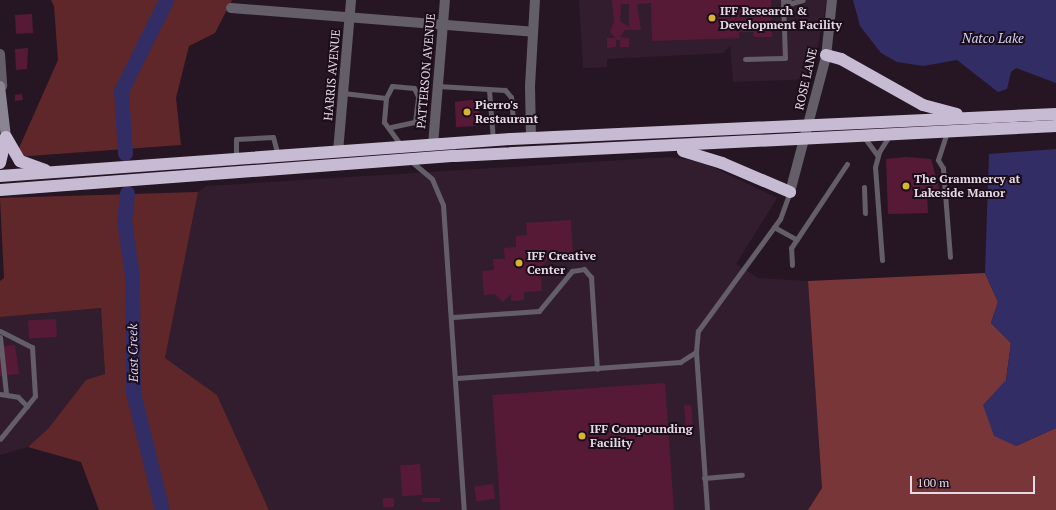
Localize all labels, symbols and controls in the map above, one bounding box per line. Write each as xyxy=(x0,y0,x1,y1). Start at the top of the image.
place label: IFF Research & Development Facility xyxy=(720,4,842,32)
street label: PATTERSON AVENUE xyxy=(414,13,438,129)
marker: IFF Research & Development Facility xyxy=(707,13,717,23)
street label: HARRIS AVENUE xyxy=(321,29,343,121)
water label: Natco Lake xyxy=(962,30,1024,46)
street label: ROSE LANE xyxy=(792,47,820,111)
place label: Pierro's Restaurant xyxy=(475,98,538,126)
marker: Pierro's Restaurant xyxy=(462,107,472,117)
place label: The Grammercy at Lakeside Manor xyxy=(914,172,1020,200)
marker: The Grammercy at Lakeside Manor xyxy=(901,181,911,191)
place label: IFF Creative Center xyxy=(527,249,596,277)
marker: IFF Creative Center xyxy=(514,258,524,268)
water label: East Creek xyxy=(125,324,141,382)
place label: IFF Compounding Facility xyxy=(590,422,693,450)
marker: IFF Compounding Facility xyxy=(577,431,587,441)
scale bar xyxy=(912,468,1037,494)
text: 100 m xyxy=(917,475,949,490)

